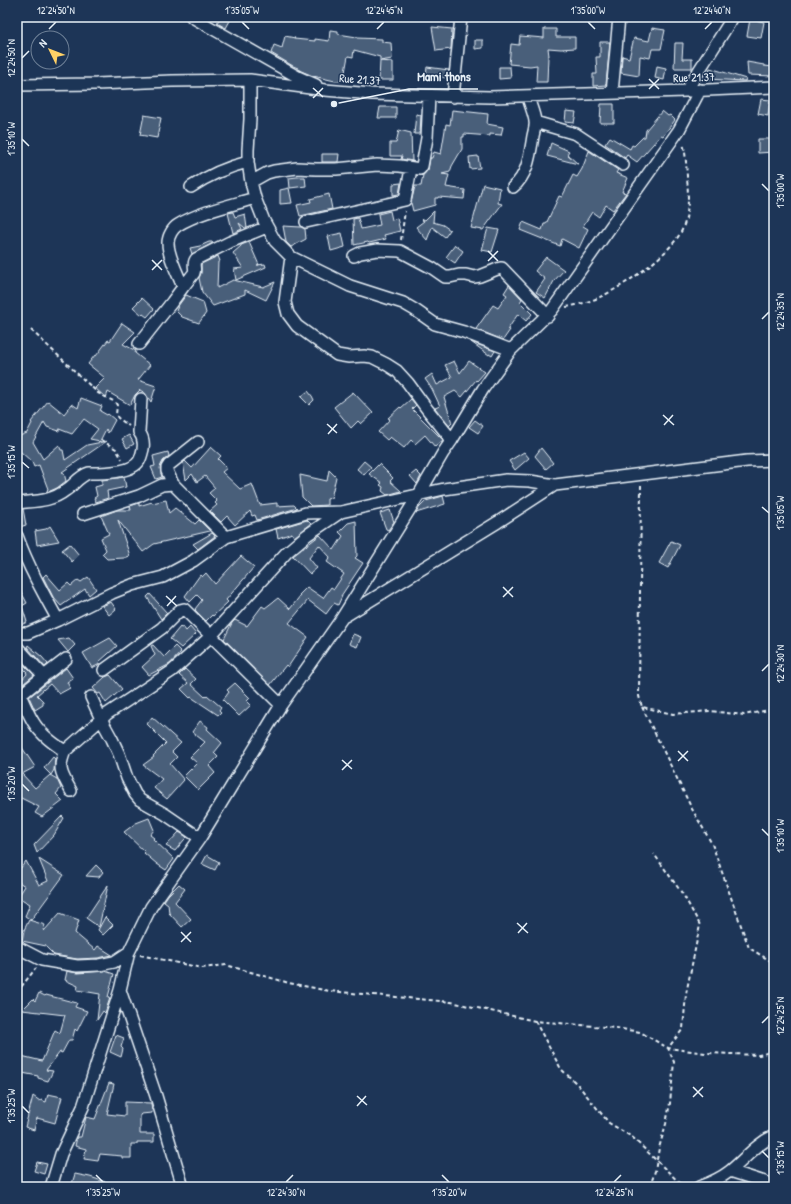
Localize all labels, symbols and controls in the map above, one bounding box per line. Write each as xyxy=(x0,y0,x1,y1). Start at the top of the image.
text: 12°24'50"N xyxy=(37,4,75,17)
text: 1°35'05"W xyxy=(225,4,260,17)
text: 12°24'45"N xyxy=(365,4,403,17)
text: 1°35'00"W xyxy=(571,4,606,17)
text: 12°24'40"N xyxy=(693,4,731,17)
north arrow xyxy=(30,30,70,70)
text: N xyxy=(36,36,50,50)
text: 12°24'50"N xyxy=(5,39,18,77)
callout: Mami thons xyxy=(409,64,478,89)
text: Mami thons xyxy=(417,67,471,85)
street label: Rue 21.37 xyxy=(673,68,715,86)
street label: Rue 21.37 xyxy=(339,69,381,89)
text: 1°35'10"W xyxy=(5,121,18,156)
text: 1°35'00"W xyxy=(774,173,787,208)
text: 12°24'35"N xyxy=(774,293,787,331)
text: 1°35'15"W xyxy=(5,444,18,479)
text: 1°35'05"W xyxy=(774,495,787,530)
text: 12°24'30"N xyxy=(774,645,787,683)
text: 1°35'20"W xyxy=(5,766,18,801)
text: 1°35'10"W xyxy=(774,818,787,853)
text: 12°24'25"N xyxy=(774,997,787,1035)
text: 1°35'25"W xyxy=(5,1088,18,1123)
text: 1°35'15"W xyxy=(774,1140,787,1175)
text: 1°35'25"W xyxy=(86,1186,121,1199)
text: 12°24'30"N xyxy=(267,1186,305,1199)
text: 1°35'20"W xyxy=(432,1186,467,1199)
text: 12°24'25"N xyxy=(595,1186,633,1199)

